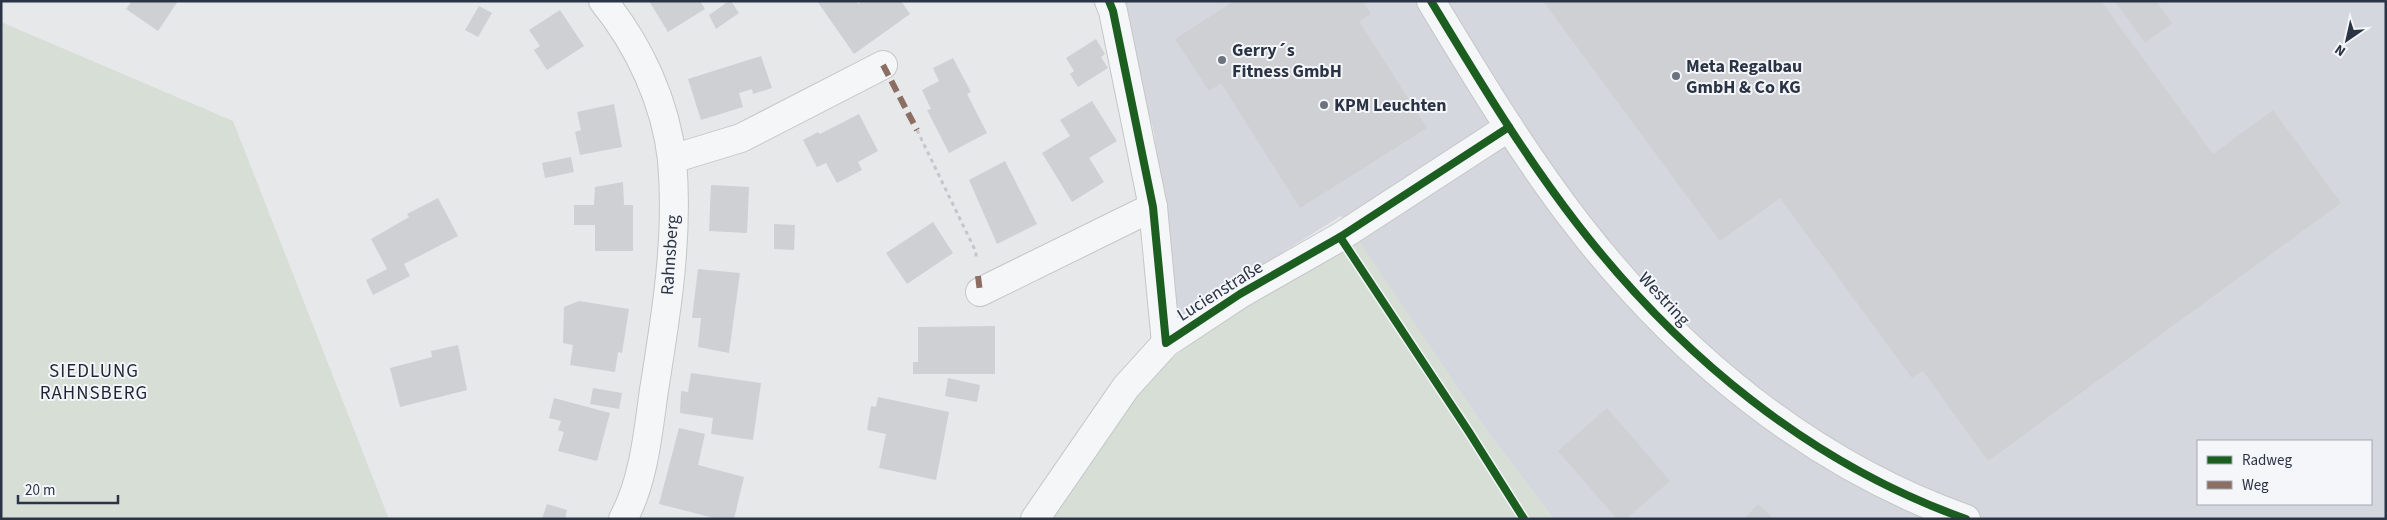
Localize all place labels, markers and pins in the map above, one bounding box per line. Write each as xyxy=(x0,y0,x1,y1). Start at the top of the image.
place label: Gerry´s Fitness GmbH xyxy=(1232,38,1342,84)
marker: Gerry´s Fitness GmbH xyxy=(1216,54,1228,66)
place label: Meta Regalbau GmbH & Co KG xyxy=(1686,54,1802,100)
marker: Meta Regalbau GmbH & Co KG xyxy=(1670,70,1682,82)
place label: KPM Leuchten xyxy=(1334,93,1447,118)
marker: KPM Leuchten xyxy=(1318,99,1330,111)

